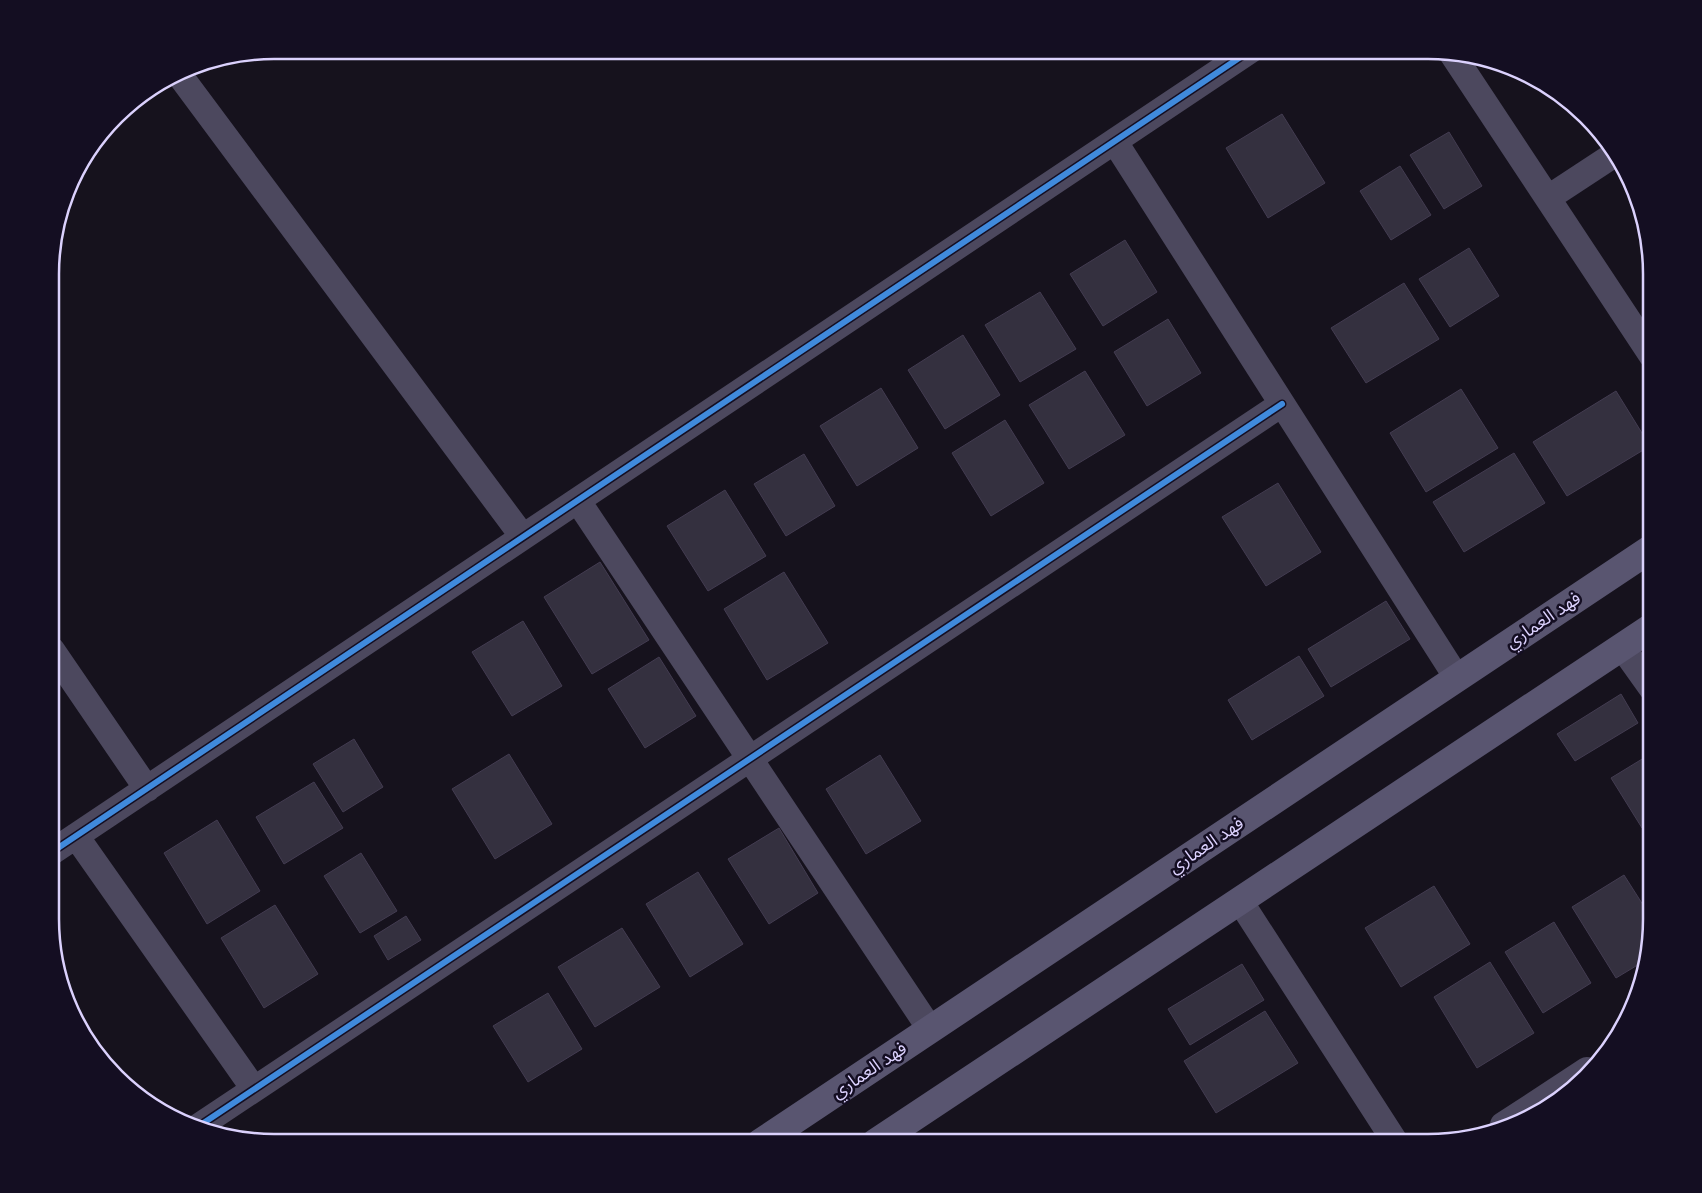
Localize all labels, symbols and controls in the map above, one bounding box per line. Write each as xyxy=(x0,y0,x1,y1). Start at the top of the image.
street label: فهد العماري xyxy=(1501,586,1586,655)
street label: فهد العماري xyxy=(1164,811,1249,880)
street label: فهد العماري xyxy=(827,1036,912,1105)

